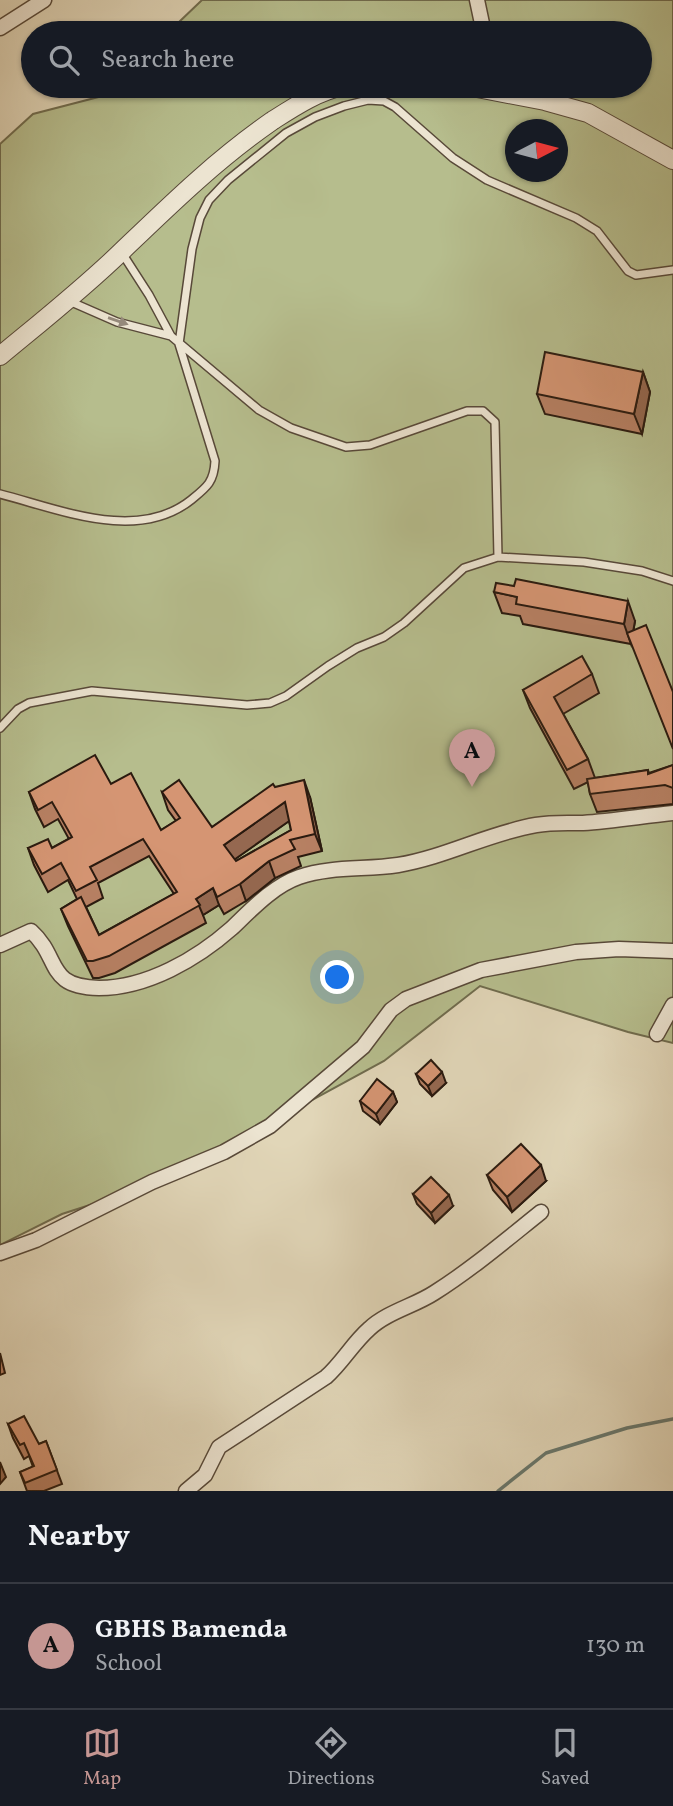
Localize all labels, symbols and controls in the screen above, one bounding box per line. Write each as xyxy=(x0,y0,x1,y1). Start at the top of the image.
search box xyxy=(21,21,652,98)
icon: search xyxy=(45,41,83,79)
text: Search here xyxy=(101,42,234,78)
north arrow xyxy=(505,119,568,182)
one-way arrow xyxy=(108,317,129,327)
pin: A xyxy=(449,729,495,787)
your location xyxy=(320,960,354,994)
text: Nearby xyxy=(28,1516,130,1558)
text: GBHS Bamenda xyxy=(95,1612,287,1648)
text: A xyxy=(43,1630,59,1662)
text: 130 m xyxy=(586,1630,645,1662)
text: School xyxy=(95,1648,162,1680)
tab: Map xyxy=(83,1724,121,1792)
tab: Directions xyxy=(288,1724,375,1792)
tab: Saved xyxy=(541,1724,590,1792)

